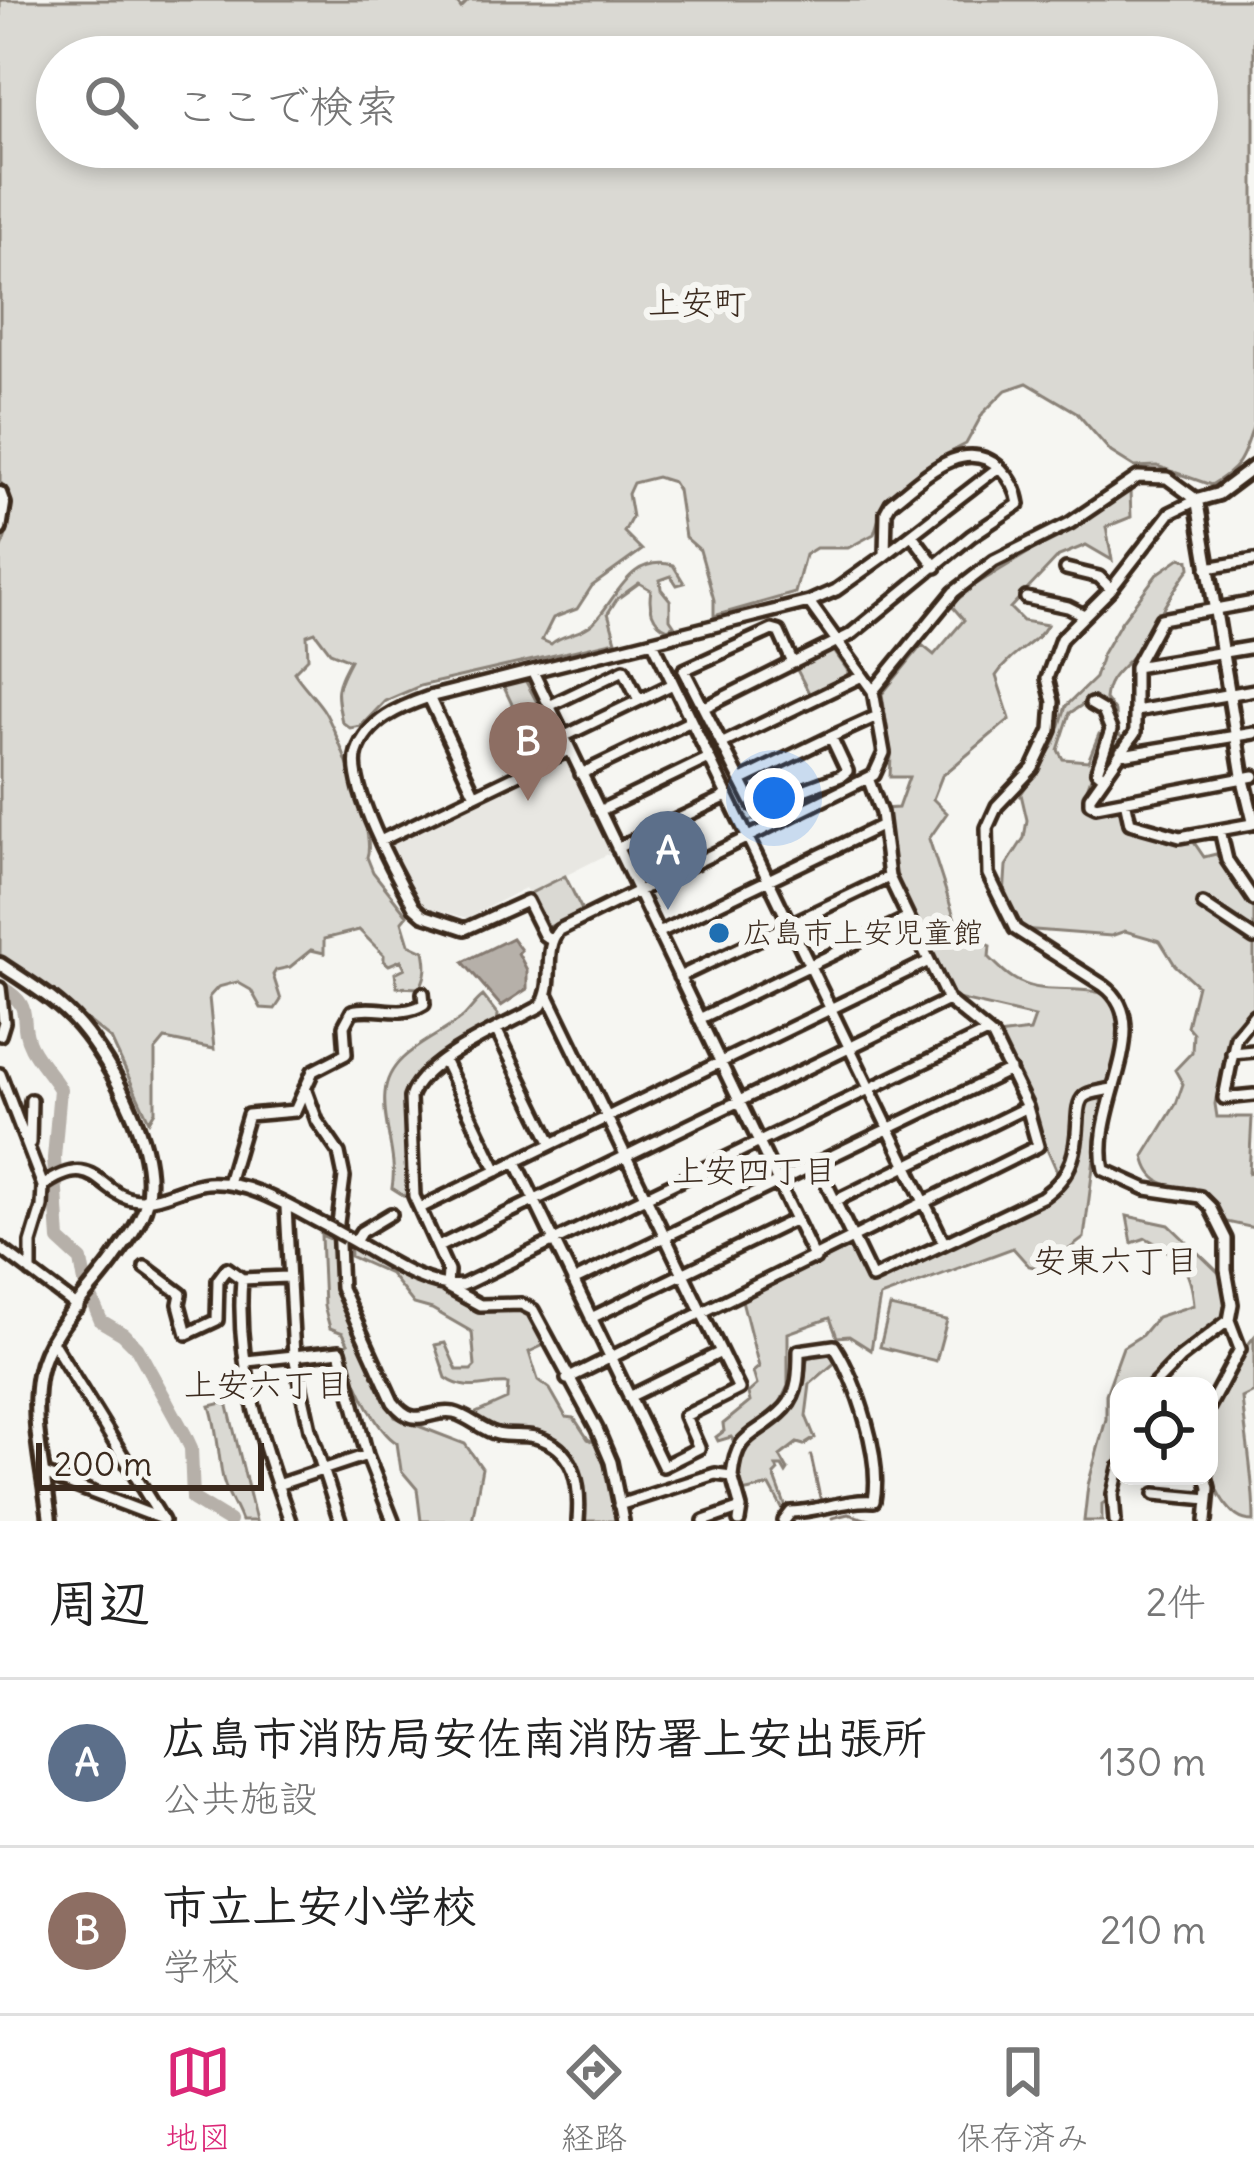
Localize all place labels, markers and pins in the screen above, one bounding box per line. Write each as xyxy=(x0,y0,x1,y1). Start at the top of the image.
pin: B xyxy=(489,702,567,801)
pin: A xyxy=(629,811,707,910)
place label: 広島市上安児童館 xyxy=(743,913,983,951)
marker: 広島市上安児童館 xyxy=(706,920,732,946)

